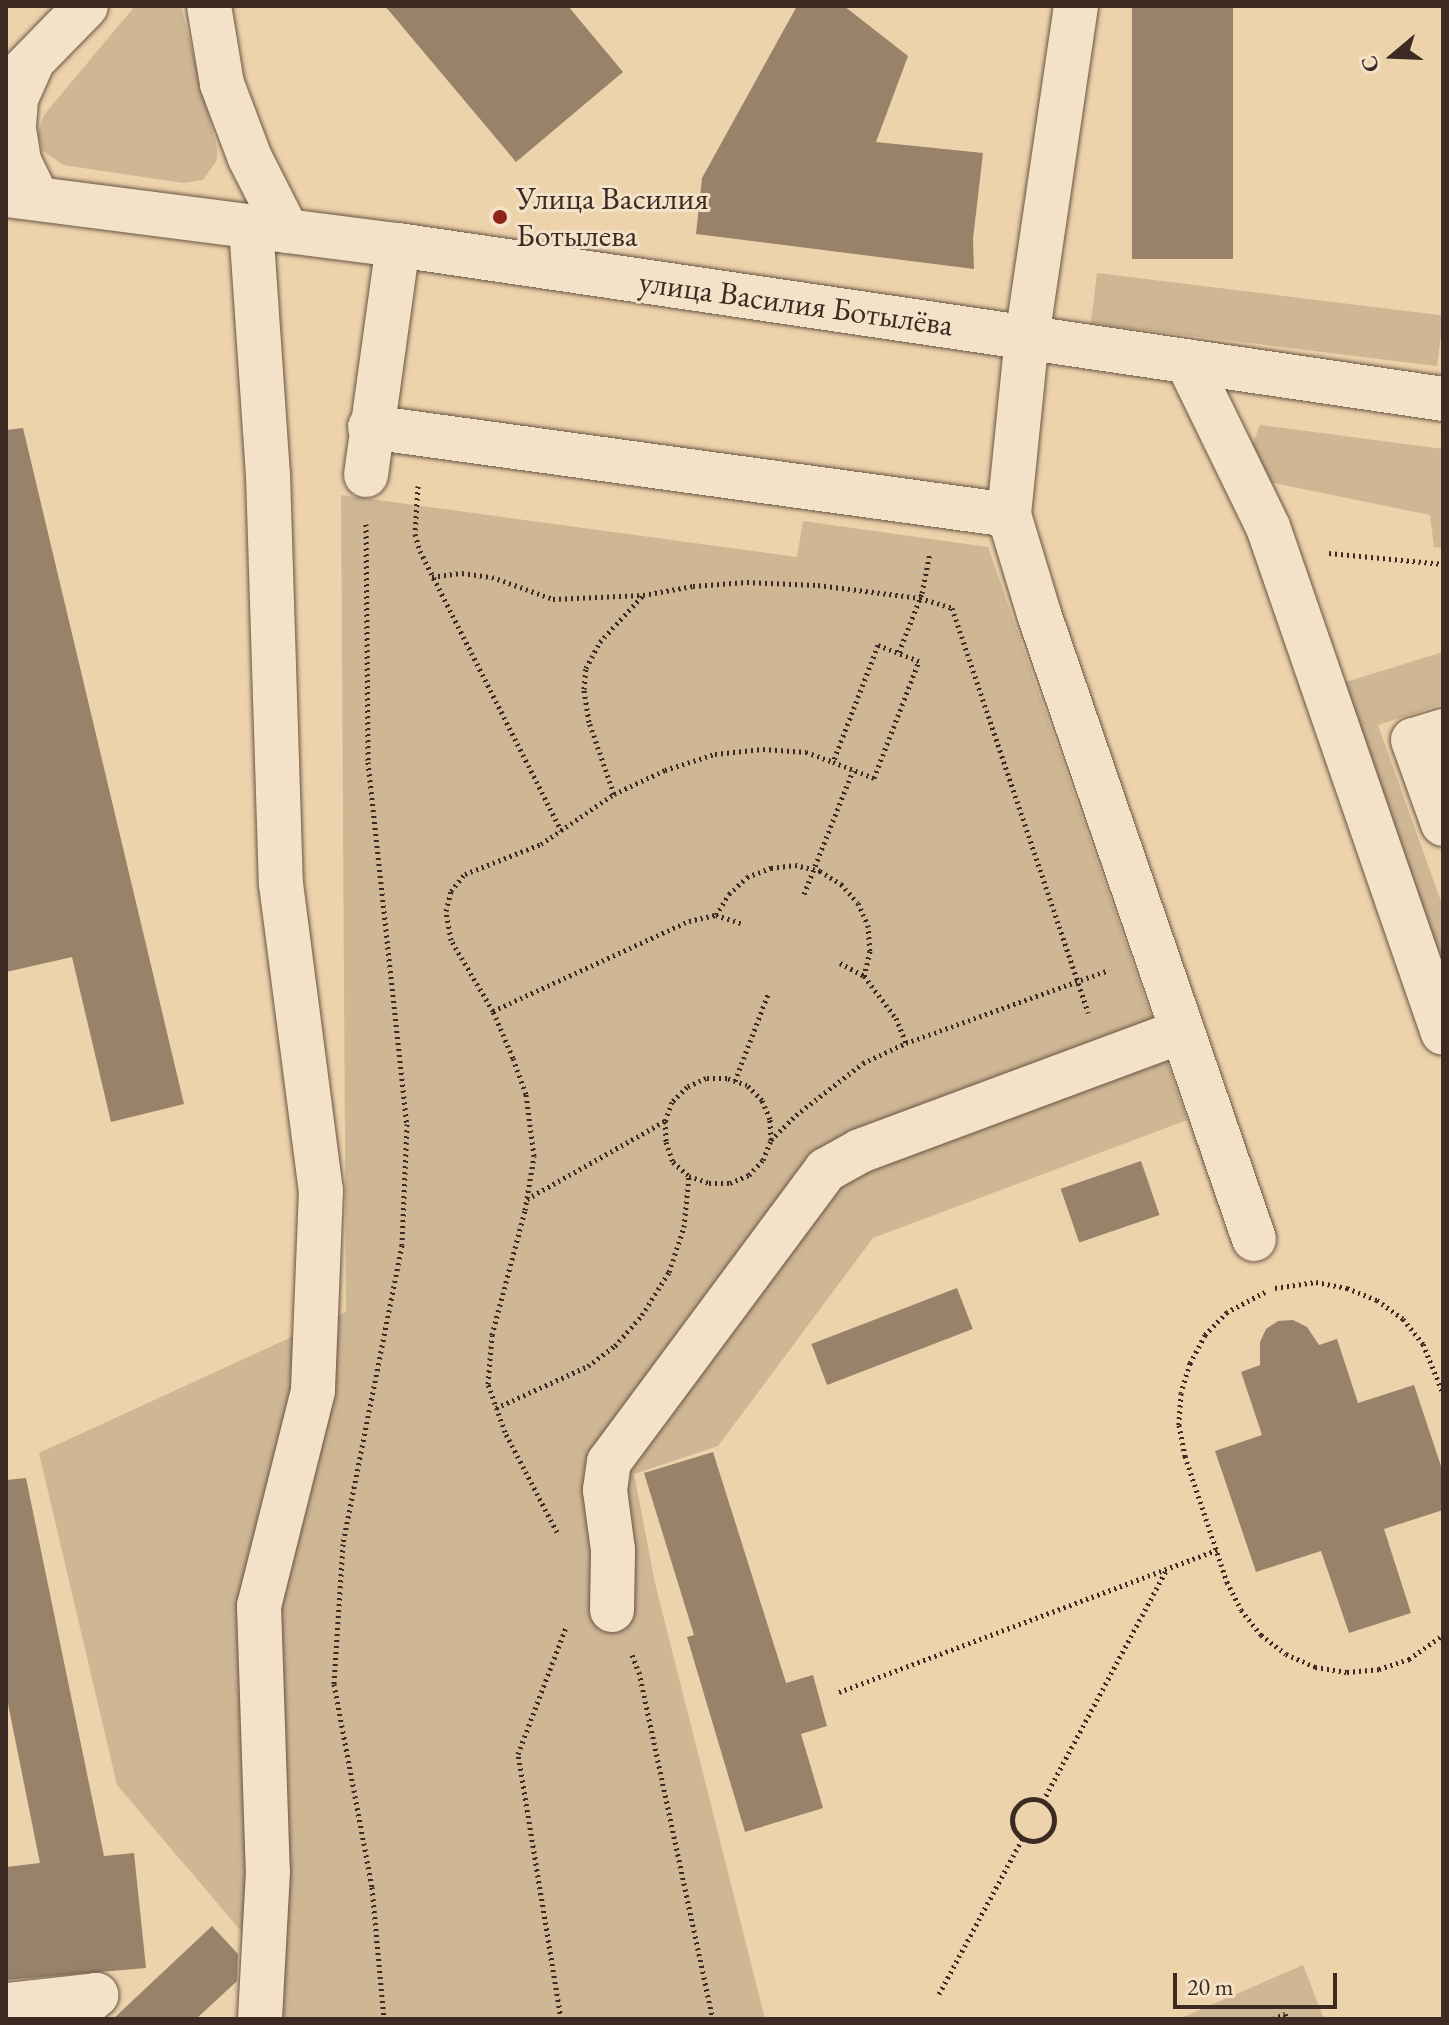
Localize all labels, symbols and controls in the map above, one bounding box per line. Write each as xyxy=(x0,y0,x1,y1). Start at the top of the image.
north arrow xyxy=(1353,16,1433,96)
text: С xyxy=(1354,52,1386,76)
place label: Улица Василия Ботылева xyxy=(516,180,709,255)
marker: Улица Василия Ботылева xyxy=(491,208,509,226)
street label: улица Василия Ботылёва xyxy=(637,262,955,344)
scale bar xyxy=(1177,1957,1341,2007)
text: 20 m xyxy=(1187,1971,1234,2002)

